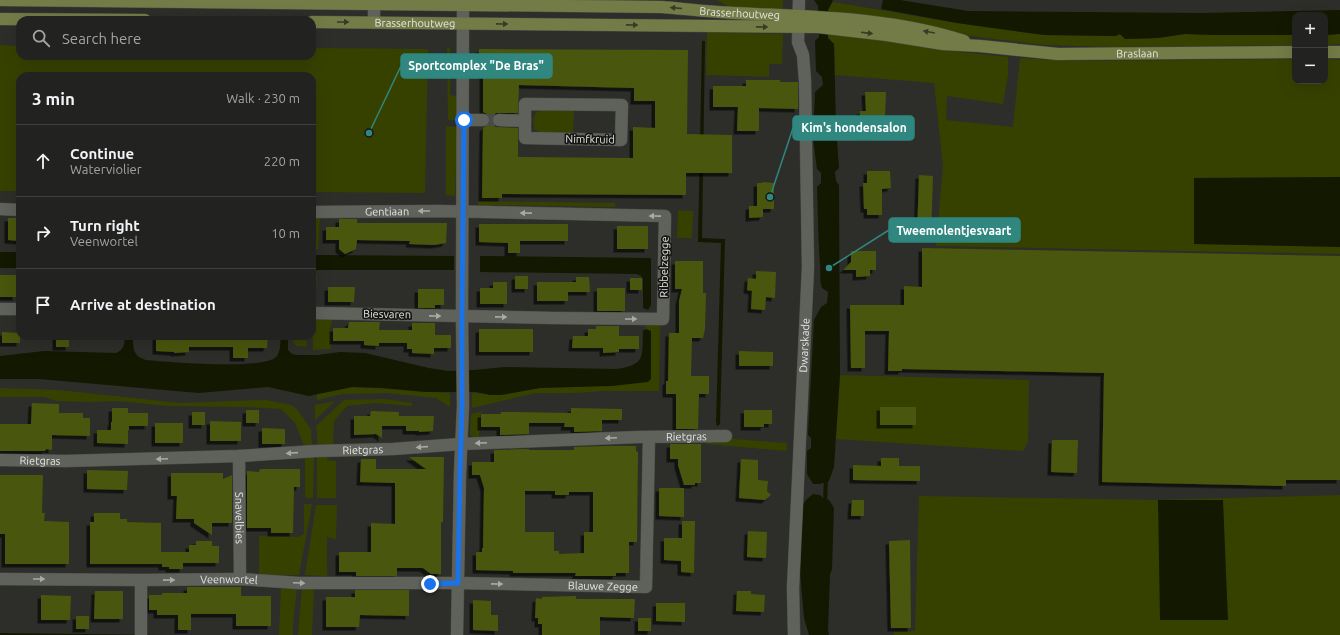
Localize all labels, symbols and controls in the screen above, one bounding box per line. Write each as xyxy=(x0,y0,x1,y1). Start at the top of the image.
one-way arrow xyxy=(670,5,682,12)
street label: Brasserhoutweg xyxy=(699,5,780,21)
map controls xyxy=(1292,12,1328,84)
button: + xyxy=(1292,12,1328,48)
search box xyxy=(16,16,316,60)
street label: Brasserhoutweg xyxy=(374,17,456,29)
one-way arrow xyxy=(337,19,350,25)
one-way arrow xyxy=(496,21,509,27)
one-way arrow xyxy=(626,22,639,28)
one-way arrow xyxy=(756,23,768,30)
icon: search xyxy=(30,27,52,49)
one-way arrow xyxy=(923,28,935,34)
text: Search here xyxy=(62,30,141,47)
one-way arrow xyxy=(861,30,873,36)
street label: Braslaan xyxy=(1116,47,1158,60)
button: − xyxy=(1292,48,1328,84)
callout: Sportcomplex "De Bras" xyxy=(401,54,552,78)
text: Sportcomplex "De Bras" xyxy=(408,59,544,72)
text: 3 min xyxy=(32,89,75,108)
text: Walk · 230 m xyxy=(226,91,300,105)
route start xyxy=(455,111,473,129)
callout: Kim's hondensalon xyxy=(793,116,914,140)
text: Kim's hondensalon xyxy=(801,121,907,134)
street label: Nimfkruid xyxy=(565,133,615,145)
text: Continue xyxy=(70,145,134,162)
icon: ahead xyxy=(32,150,54,172)
text: 220 m xyxy=(264,154,300,168)
text: Waterviolier xyxy=(70,162,142,176)
street label: Gentiaan xyxy=(365,205,409,218)
one-way arrow xyxy=(417,208,430,214)
one-way arrow xyxy=(519,210,532,216)
one-way arrow xyxy=(648,213,661,219)
text: Turn right xyxy=(70,217,140,234)
callout: Tweemolentjesvaart xyxy=(889,218,1020,242)
icon: right xyxy=(32,222,54,244)
text: Tweemolentjesvaart xyxy=(896,224,1012,237)
text: 10 m xyxy=(271,226,300,240)
text: Veenwortel xyxy=(70,234,138,248)
street label: Ribbelzegge xyxy=(657,236,671,298)
icon: arrive xyxy=(32,294,54,316)
text: Arrive at destination xyxy=(70,296,216,313)
street label: Biesvaren xyxy=(363,308,411,320)
one-way arrow xyxy=(429,312,441,319)
one-way arrow xyxy=(495,314,508,320)
one-way arrow xyxy=(625,316,638,322)
street label: Dwarskade xyxy=(797,318,812,373)
street label: Rietgras xyxy=(666,430,707,443)
one-way arrow xyxy=(605,435,617,442)
one-way arrow xyxy=(475,440,487,447)
street label: Rietgras xyxy=(342,443,384,456)
one-way arrow xyxy=(416,443,428,450)
one-way arrow xyxy=(286,449,298,456)
street label: Rietgras xyxy=(19,454,61,467)
one-way arrow xyxy=(156,455,168,462)
street label: Snavelbies xyxy=(233,492,246,544)
street label: Veenwortel xyxy=(200,573,258,586)
route end xyxy=(421,575,439,593)
one-way arrow xyxy=(33,576,46,582)
one-way arrow xyxy=(163,576,175,583)
one-way arrow xyxy=(293,579,305,586)
street label: Blauwe Zegge xyxy=(568,579,638,593)
one-way arrow xyxy=(491,581,504,587)

